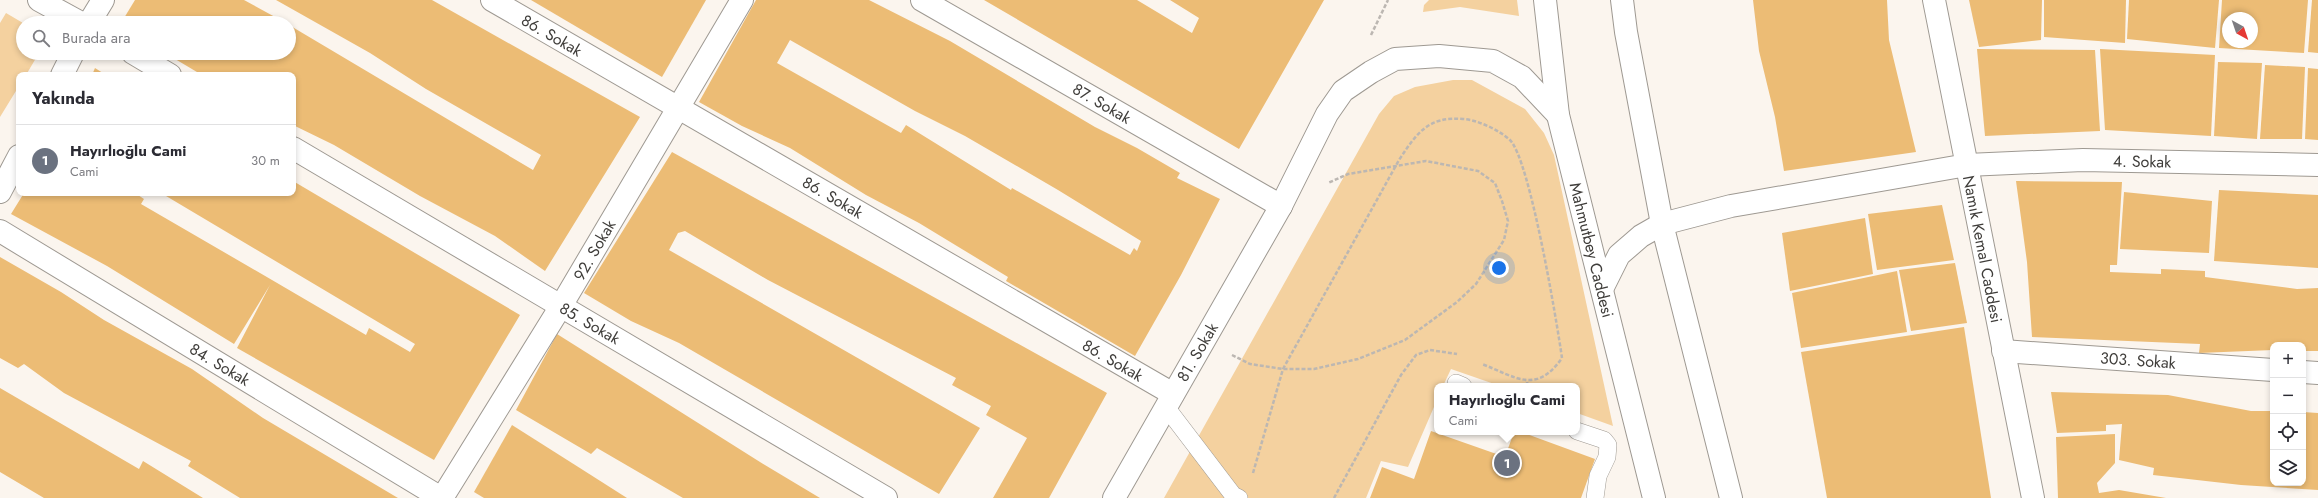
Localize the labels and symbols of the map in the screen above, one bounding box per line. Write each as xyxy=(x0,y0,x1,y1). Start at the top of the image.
street label: 86. Sokak xyxy=(517,9,587,63)
north arrow xyxy=(2222,12,2258,48)
street label: 87. Sokak xyxy=(1068,77,1136,130)
street label: 4. Sokak xyxy=(2113,149,2172,174)
street label: 86. Sokak xyxy=(798,171,868,225)
street label: Namık Kemal Caddesi xyxy=(1957,173,2008,325)
street label: Mahmutbey Caddesi xyxy=(1564,180,1619,320)
street label: 92. Sokak xyxy=(568,215,622,285)
your location xyxy=(1489,258,1509,278)
street label: 85. Sokak xyxy=(555,297,625,351)
street label: 81. Sokak xyxy=(1171,318,1224,386)
street label: 86. Sokak xyxy=(1078,334,1148,388)
street label: 84. Sokak xyxy=(185,337,255,392)
street label: 303. Sokak xyxy=(2099,346,2177,375)
pin: 1 xyxy=(1494,448,1520,478)

